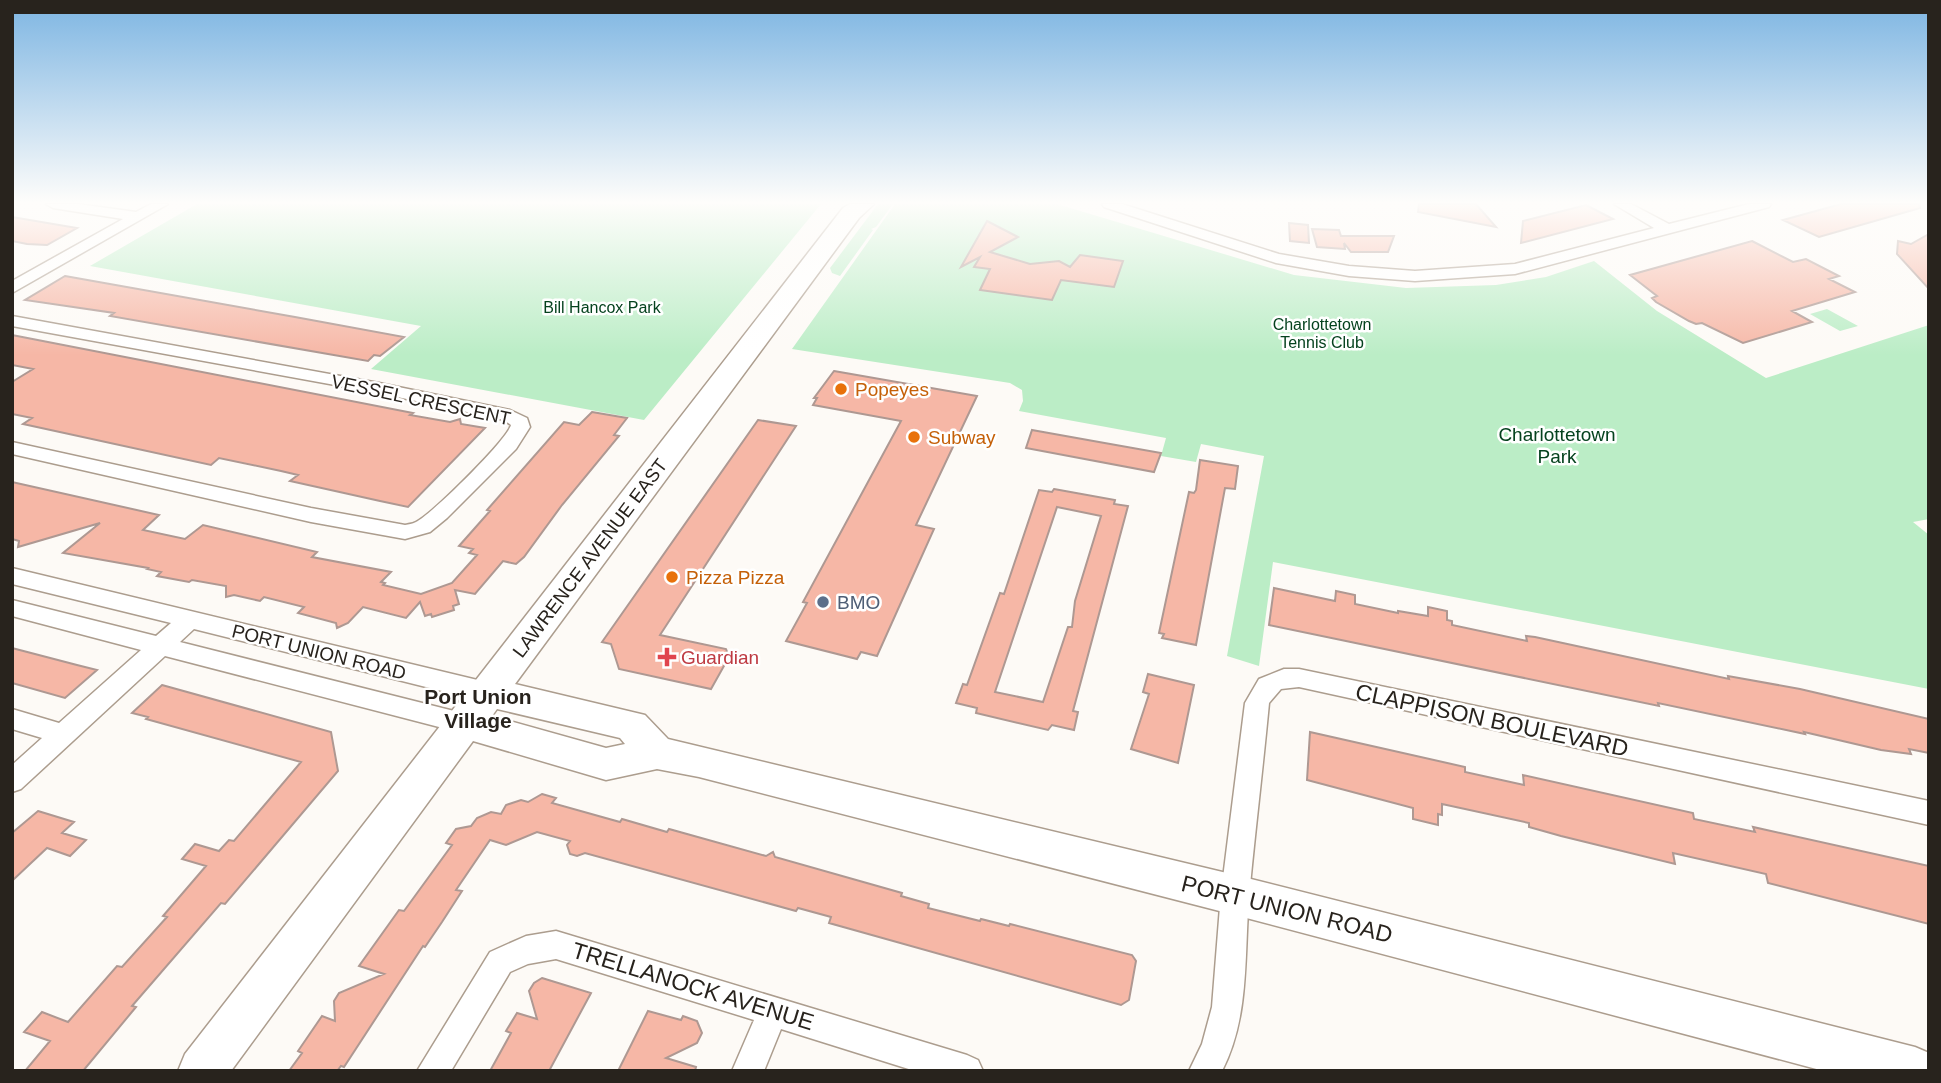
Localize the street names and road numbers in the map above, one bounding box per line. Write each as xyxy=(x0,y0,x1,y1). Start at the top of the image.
street label: VESSEL CRESCENT xyxy=(329,371,513,429)
street label: LAWRENCE AVENUE EAST xyxy=(509,454,672,661)
street label: PORT UNION ROAD xyxy=(230,620,408,684)
street label: CLAPPISON BOULEVARD xyxy=(1353,678,1631,762)
street label: PORT UNION ROAD xyxy=(1179,870,1395,948)
street label: TRELLANOCK AVENUE xyxy=(569,937,817,1035)

